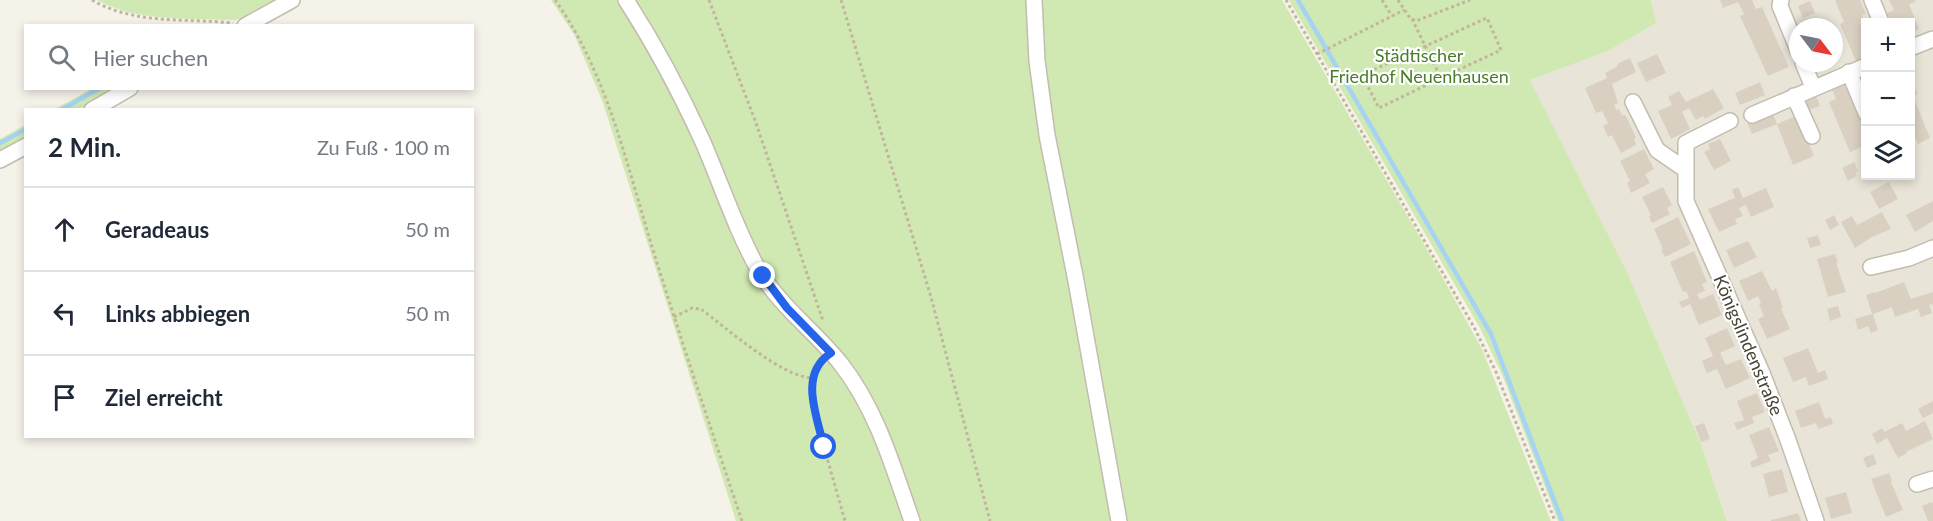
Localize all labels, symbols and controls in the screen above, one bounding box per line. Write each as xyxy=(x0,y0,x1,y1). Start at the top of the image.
north arrow xyxy=(1789,18,1843,72)
map controls xyxy=(1861,18,1915,180)
button: + xyxy=(1861,18,1915,72)
search box xyxy=(24,24,474,90)
icon: search xyxy=(45,41,78,74)
text: Hier suchen xyxy=(93,44,208,71)
park label: Städtischer Friedhof Neuenhausen xyxy=(1329,44,1509,87)
button: − xyxy=(1861,72,1915,126)
button: layers xyxy=(1861,126,1915,180)
text: 2 Min. xyxy=(48,131,121,163)
text: Zu Fuß · 100 m xyxy=(317,135,450,159)
icon: ahead xyxy=(48,213,81,246)
text: Geradeaus xyxy=(105,216,209,243)
text: 50 m xyxy=(405,217,450,241)
route end xyxy=(749,262,775,288)
street label: Königslindenstraße xyxy=(1709,271,1789,419)
icon: left xyxy=(48,297,81,330)
text: Links abbiegen xyxy=(105,300,250,327)
text: 50 m xyxy=(405,301,450,325)
icon: arrive xyxy=(48,381,81,414)
text: Ziel erreicht xyxy=(105,384,223,411)
route start xyxy=(810,433,836,459)

